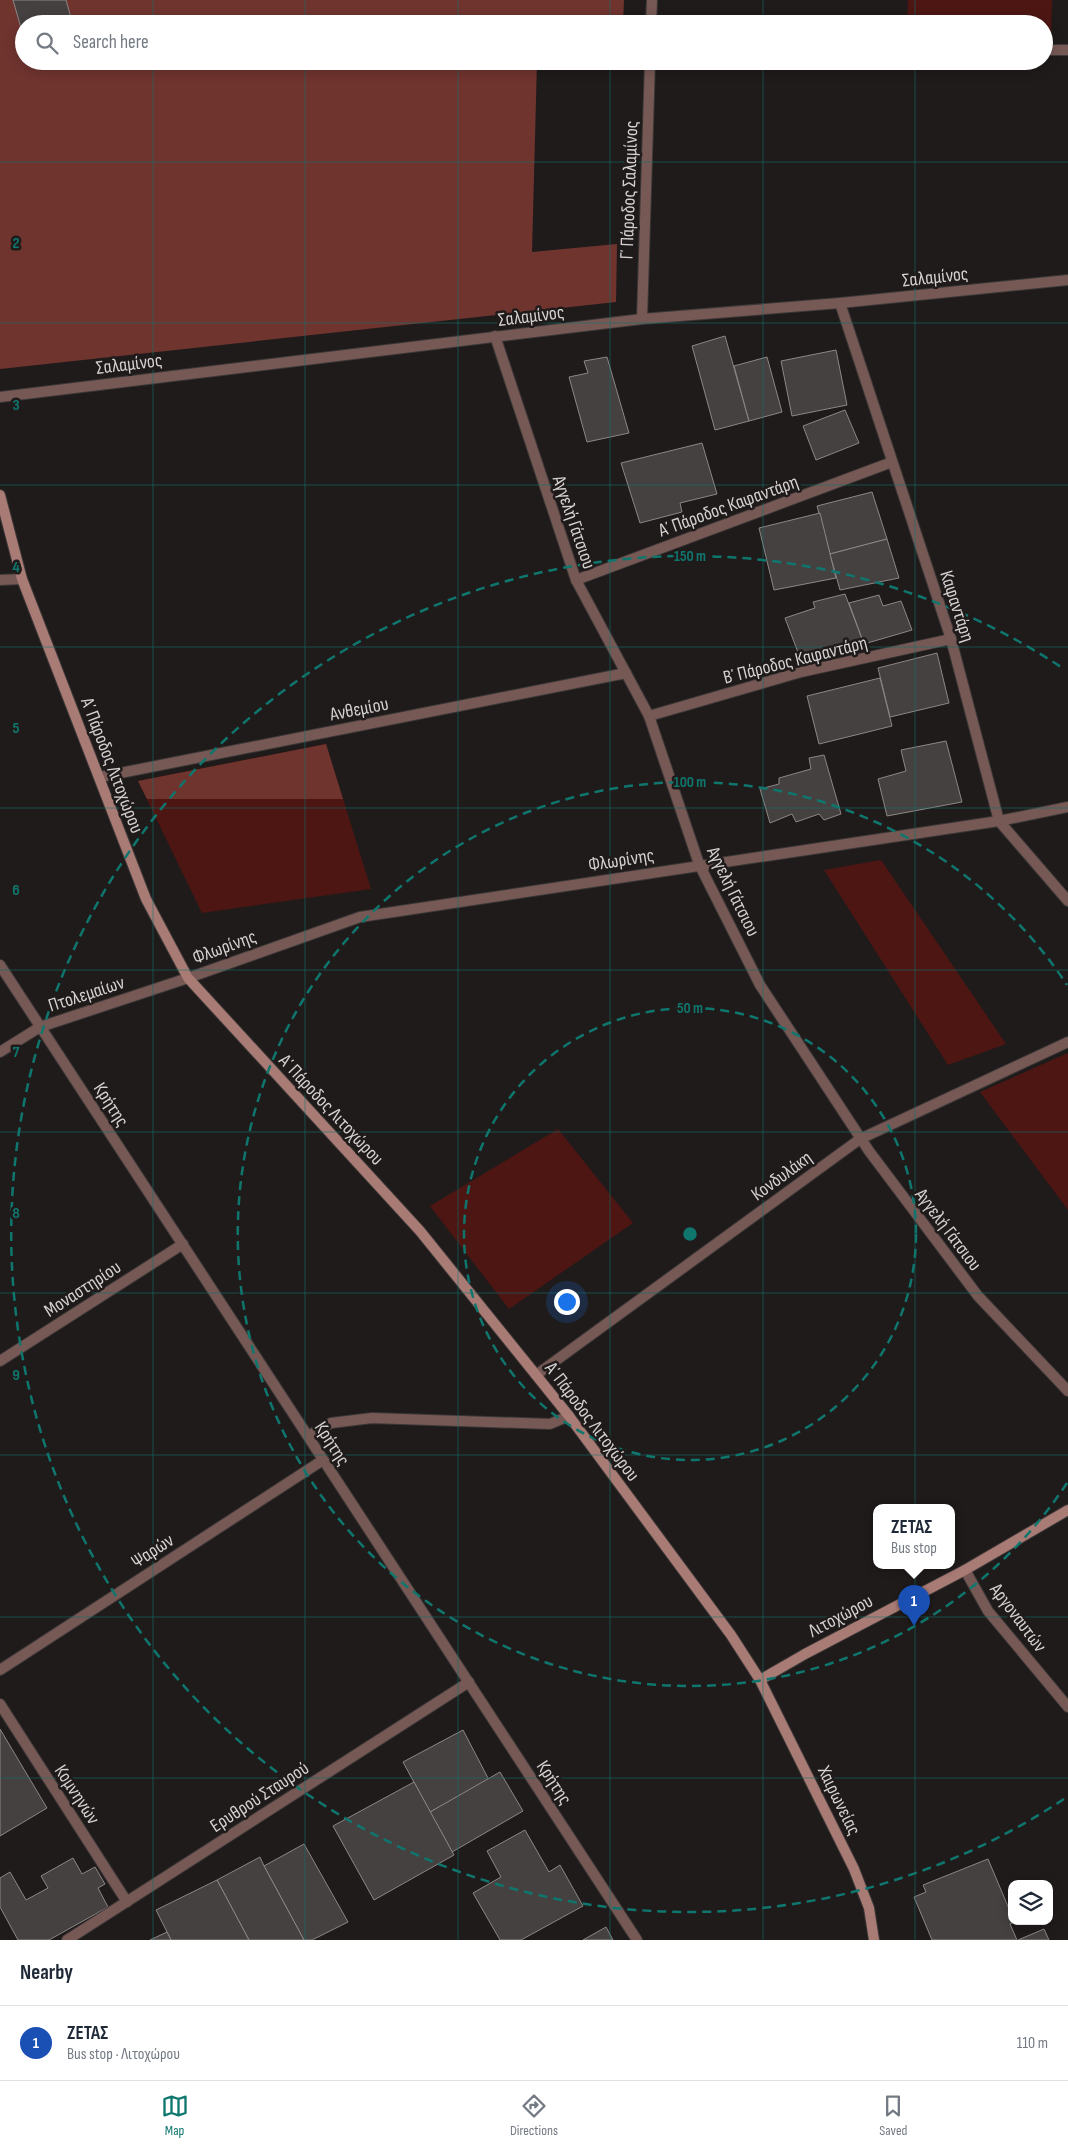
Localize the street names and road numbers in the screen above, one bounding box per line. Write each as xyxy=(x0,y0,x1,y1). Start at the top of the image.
street label: Γ΄ Πάροδος Σαλαμίνος xyxy=(616,120,643,260)
street label: Σαλαμίνος xyxy=(901,263,969,292)
street label: Σαλαμίνος xyxy=(497,301,566,332)
street label: Σαλαμίνος xyxy=(95,349,164,380)
street label: Α΄ Πάροδος Καφαντάρη xyxy=(654,470,802,543)
street label: Αγγελή Γάτσιου xyxy=(547,472,600,572)
street label: Καφαντάρη xyxy=(934,568,979,645)
street label: Β΄ Πάροδος Καφαντάρη xyxy=(721,631,870,689)
street label: Ανθεμίου xyxy=(327,693,391,727)
street label: Α΄ Πάροδος Λιτοχώρου xyxy=(75,694,148,837)
street label: Αγγελή Γάτσιου xyxy=(701,842,764,940)
street label: Φλωρίνης xyxy=(587,844,656,877)
street label: Φλωρίνης xyxy=(189,925,260,970)
street label: Πτολεμαίων xyxy=(46,971,128,1017)
street label: Α΄ Πάροδος Λιτοχώρου xyxy=(273,1049,388,1170)
street label: Κρήτης xyxy=(88,1078,133,1131)
street label: Κονδυλάκη xyxy=(747,1146,817,1206)
street label: Αγγελή Γάτσιου xyxy=(909,1183,986,1276)
street label: Μοναστηρίου xyxy=(40,1256,126,1323)
street label: Α΄ Πάροδος Λιτοχώρου xyxy=(539,1357,644,1486)
street label: Κρήτης xyxy=(309,1417,354,1470)
street label: Ψαρών xyxy=(127,1529,179,1573)
street label: Αργοναυτών xyxy=(984,1578,1051,1657)
street label: Λιτοχώρου xyxy=(804,1590,877,1643)
street label: Κρήτης xyxy=(531,1756,576,1809)
street label: Ερυθρού Σταυρού xyxy=(206,1757,314,1838)
street label: Κομνηνών xyxy=(49,1761,105,1829)
street label: Χαιρωνείας xyxy=(812,1761,865,1839)

